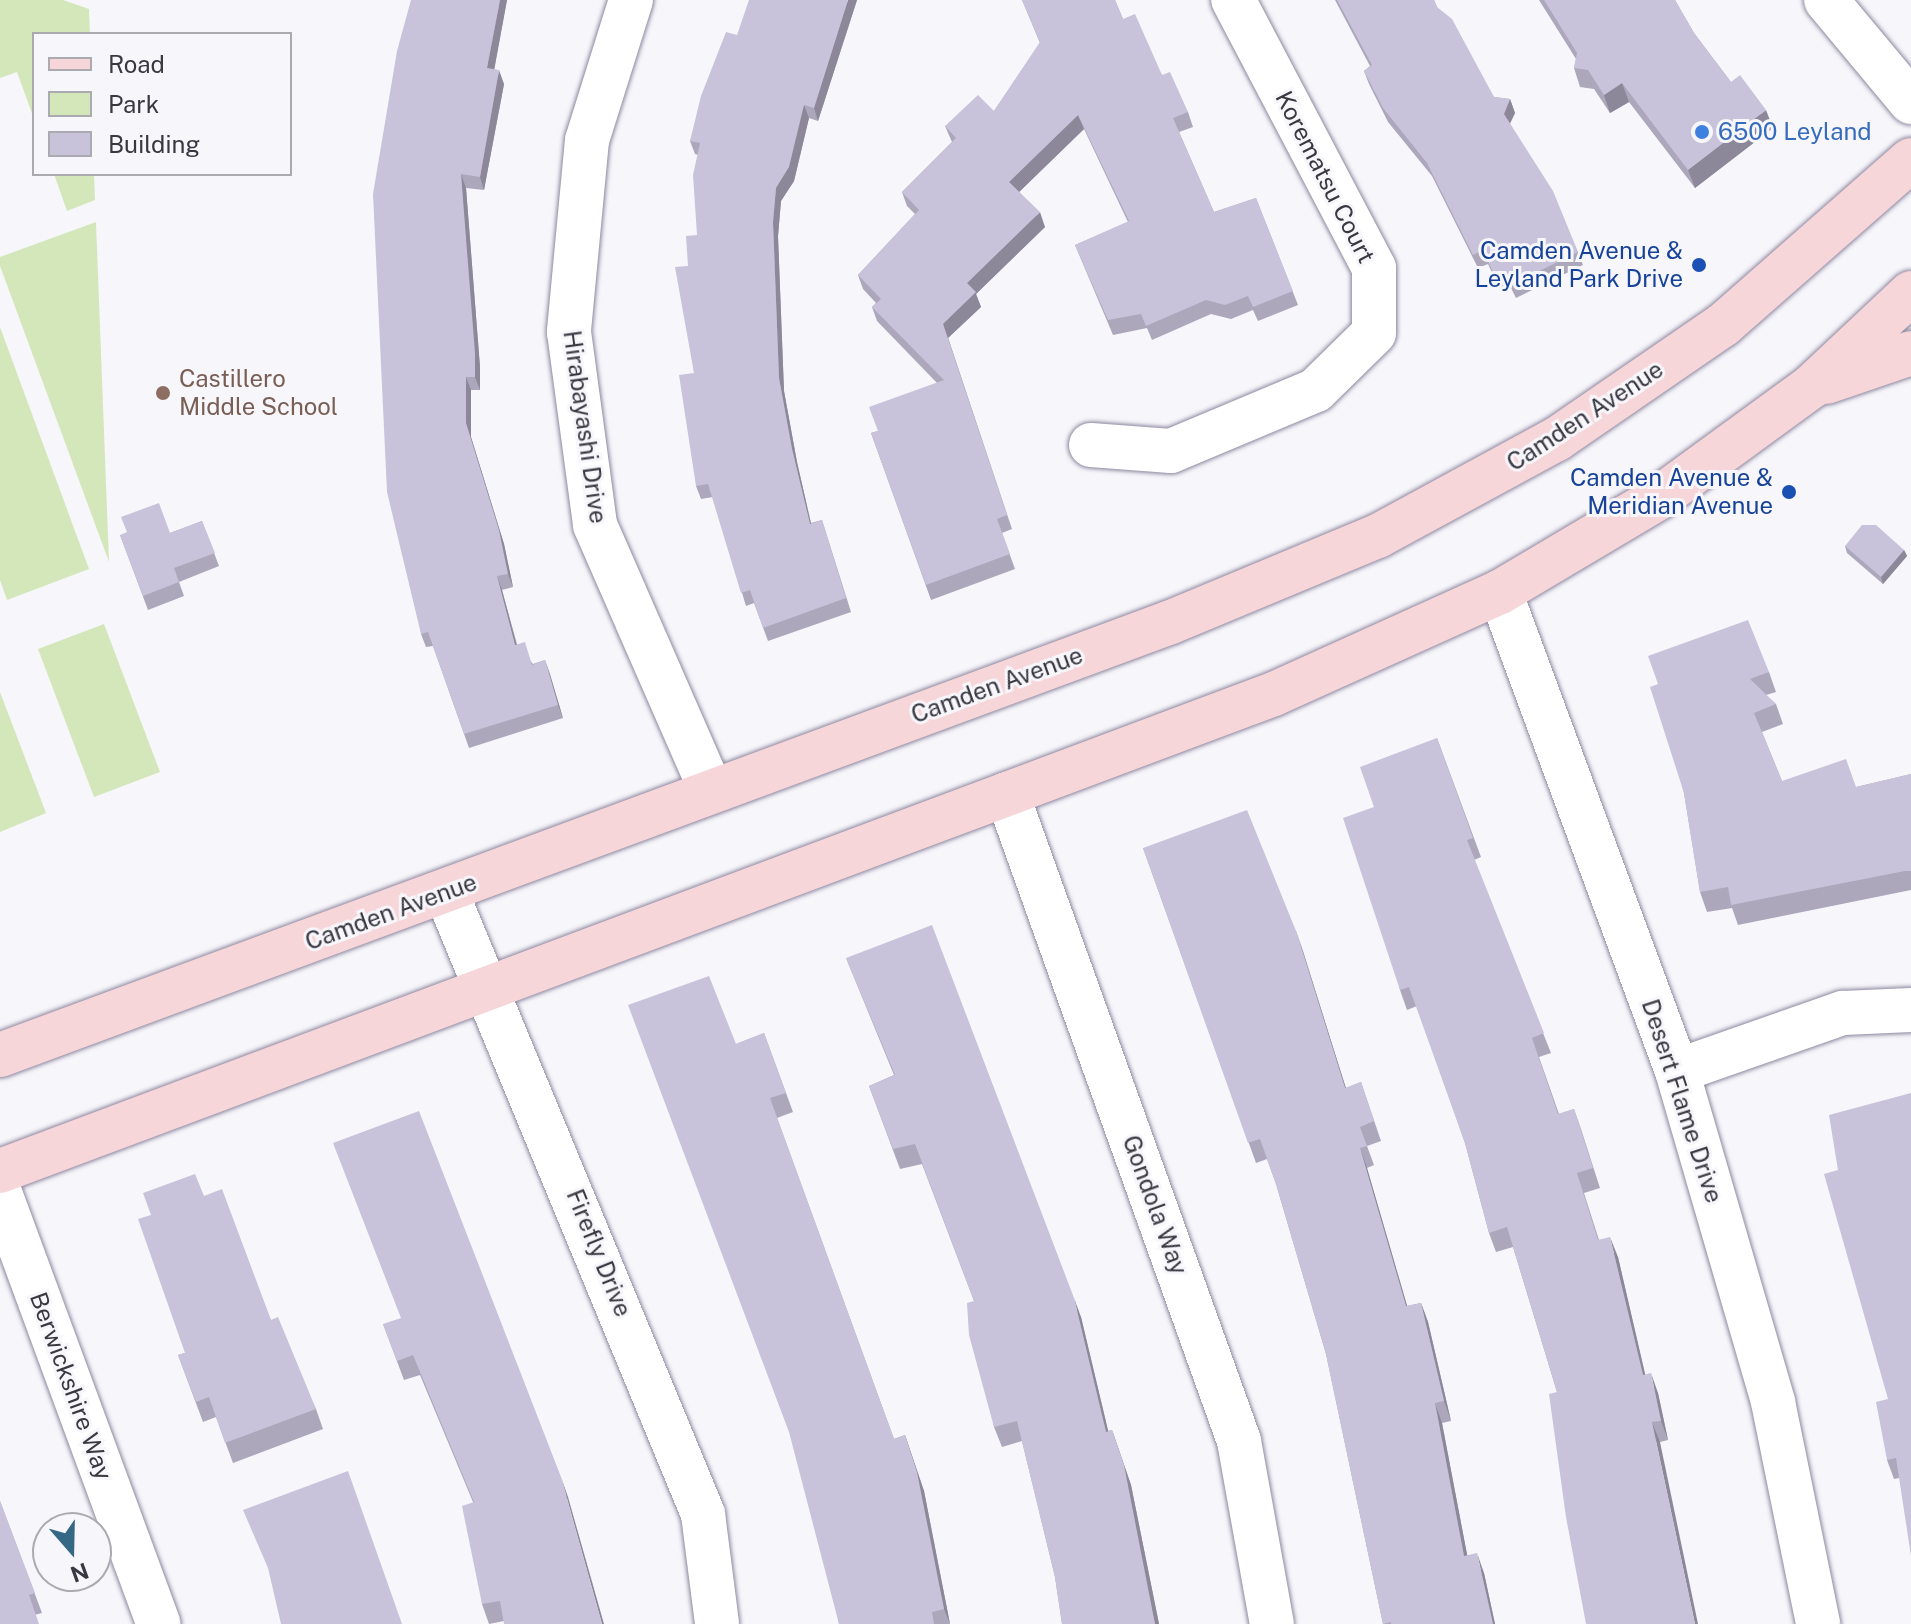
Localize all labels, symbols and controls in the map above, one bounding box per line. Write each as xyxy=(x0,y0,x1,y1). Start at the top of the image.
legend xyxy=(32,32,292,176)
text: Road xyxy=(108,50,165,78)
street label: Korematsu Court xyxy=(1269,86,1381,268)
text: Park xyxy=(108,90,159,118)
place label: 6500 Leyland xyxy=(1718,118,1872,146)
marker: 6500 Leyland xyxy=(1693,123,1711,141)
text: Building xyxy=(108,130,200,158)
place label: Camden Avenue & Leyland Park Drive xyxy=(1474,237,1683,293)
marker: Camden Avenue & Leyland Park Drive xyxy=(1690,256,1708,274)
street label: Hirabayashi Drive xyxy=(557,329,613,525)
street label: Camden Avenue xyxy=(1502,355,1668,477)
place label: Castillero Middle School xyxy=(179,365,338,421)
marker: Castillero Middle School xyxy=(154,384,172,402)
place label: Camden Avenue & Meridian Avenue xyxy=(1570,464,1773,520)
marker: Camden Avenue & Meridian Avenue xyxy=(1780,483,1798,501)
street label: Camden Avenue xyxy=(907,641,1087,729)
street label: Camden Avenue xyxy=(301,868,481,956)
street label: Desert Flame Drive xyxy=(1635,996,1729,1206)
street label: Gondola Way xyxy=(1116,1131,1194,1279)
street label: Firefly Drive xyxy=(560,1185,638,1321)
street label: Berwickshire Way xyxy=(24,1288,118,1484)
north arrow xyxy=(32,1512,112,1592)
text: N xyxy=(67,1558,92,1588)

